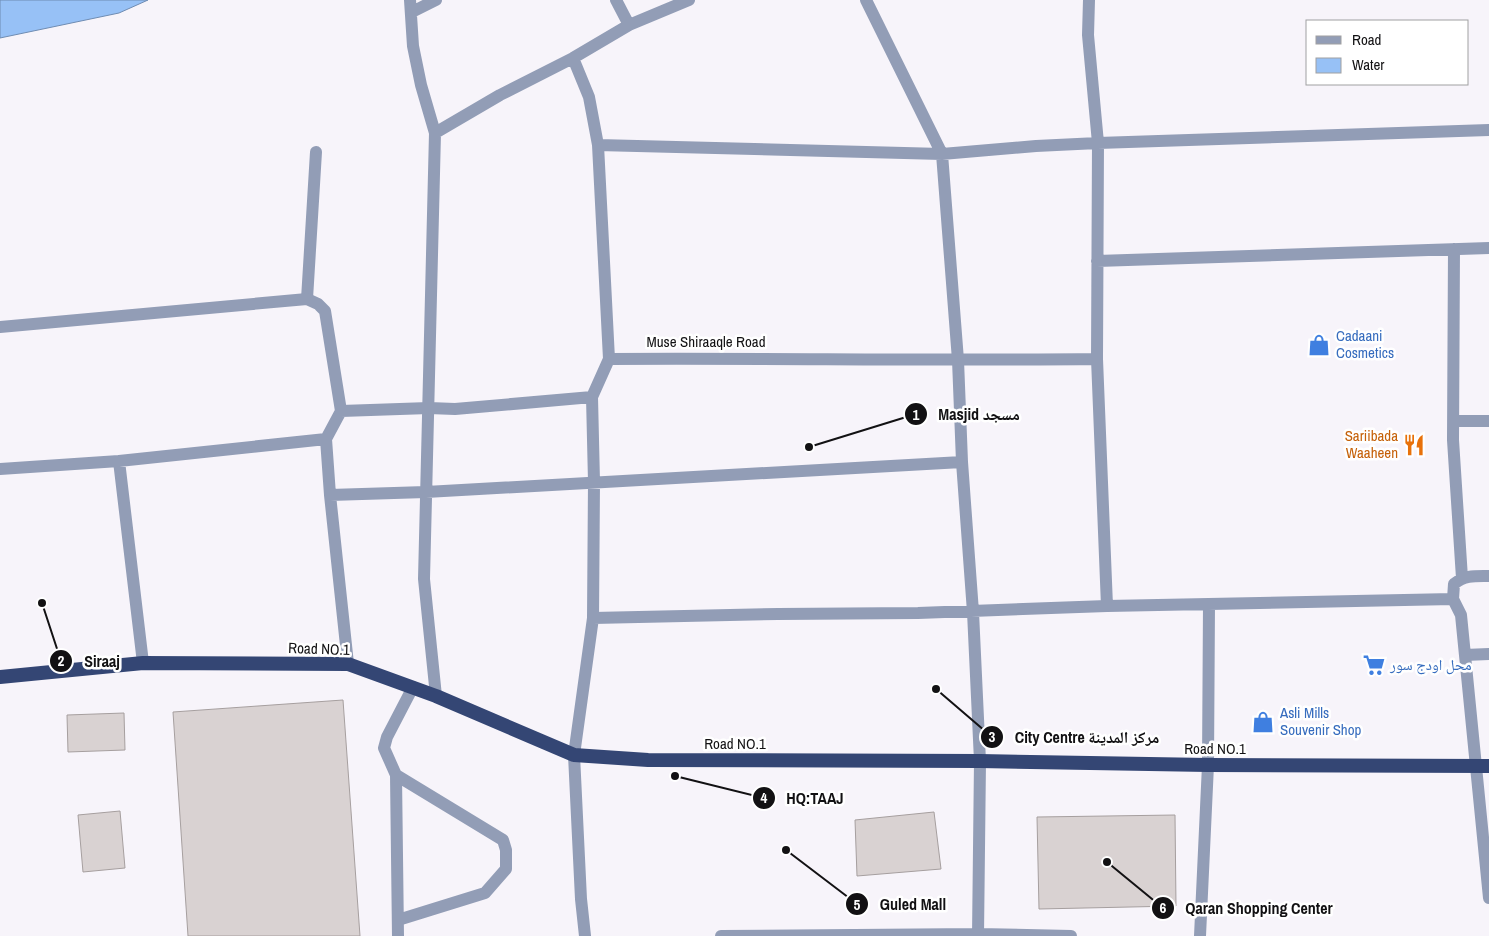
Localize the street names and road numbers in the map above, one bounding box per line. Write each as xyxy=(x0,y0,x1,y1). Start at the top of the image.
street label: Muse Shiraaqle Road xyxy=(647,331,765,352)
street label: Road NO.1 xyxy=(288,637,350,660)
street label: Road NO.1 xyxy=(704,733,766,754)
street label: Road NO.1 xyxy=(1184,738,1246,759)

